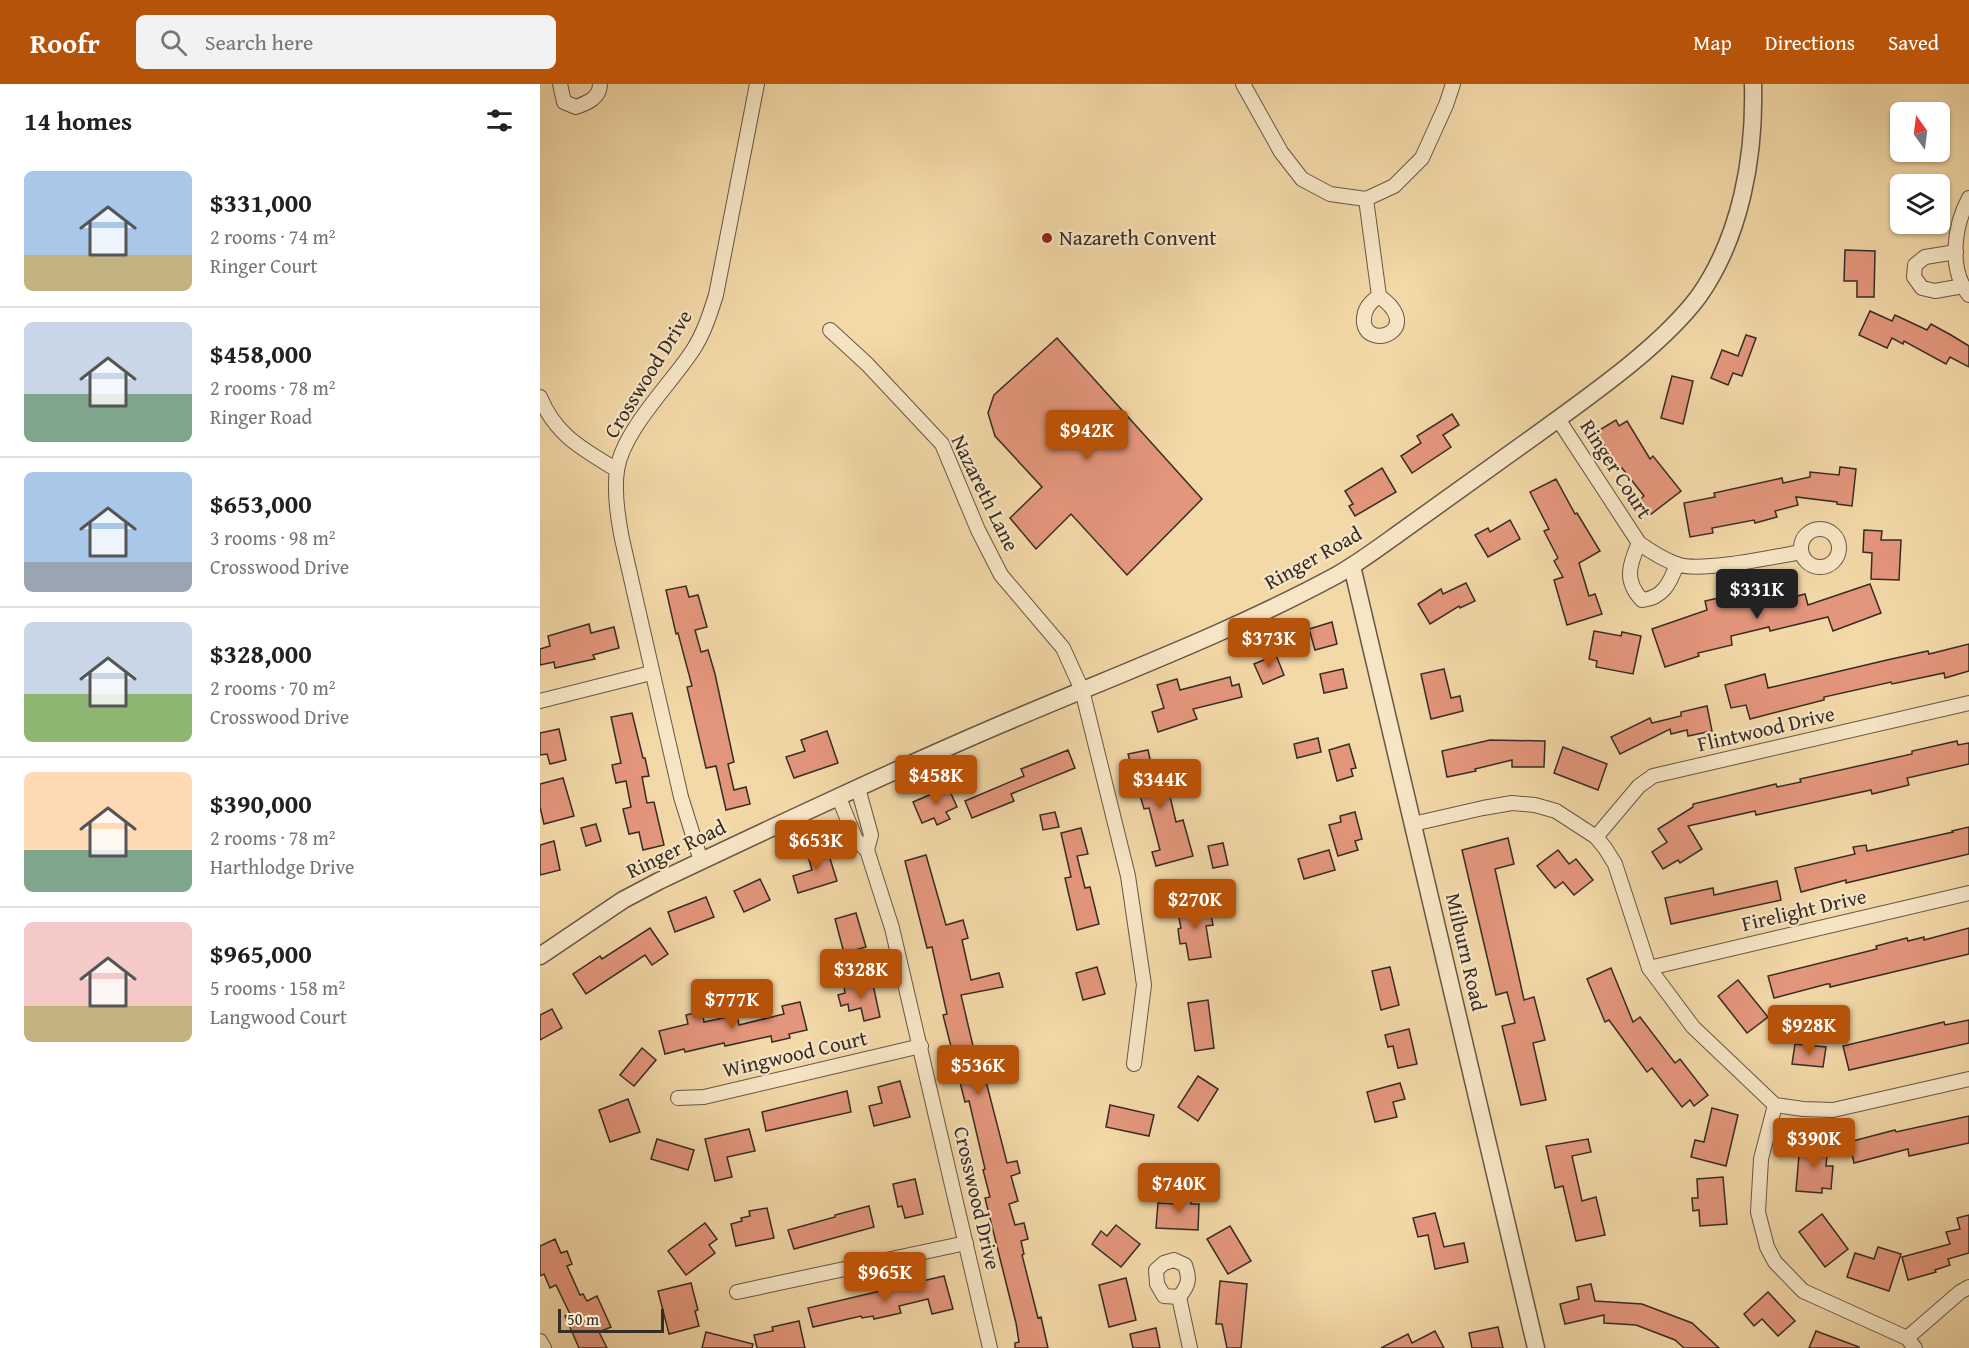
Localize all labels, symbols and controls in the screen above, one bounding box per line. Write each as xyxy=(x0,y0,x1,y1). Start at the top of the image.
search box xyxy=(136,15,556,69)
text: Roofr xyxy=(30,22,100,63)
icon: search xyxy=(157,26,190,59)
text: Search here xyxy=(205,26,313,58)
text: Map xyxy=(1693,27,1732,58)
text: Directions xyxy=(1765,27,1855,58)
text: Saved xyxy=(1888,27,1939,58)
text: 14 homes xyxy=(24,101,132,140)
north arrow xyxy=(1890,102,1950,162)
map controls xyxy=(1890,102,1950,234)
icon: filters xyxy=(483,104,516,137)
button: layers xyxy=(1890,174,1950,234)
text: $331,000 xyxy=(210,183,312,222)
icon: home xyxy=(72,195,144,267)
text: 2 rooms · 74 m² xyxy=(210,222,336,251)
place label: Nazareth Convent xyxy=(1059,222,1217,253)
marker: Nazareth Convent xyxy=(1040,231,1054,245)
text: Ringer Court xyxy=(210,251,318,280)
street label: Crosswood Drive xyxy=(596,303,700,444)
text: $458,000 xyxy=(210,334,312,373)
icon: home xyxy=(72,346,144,418)
text: 2 rooms · 78 m² xyxy=(210,373,336,402)
text: Ringer Road xyxy=(210,402,312,431)
pin: $942K xyxy=(1045,410,1129,461)
street label: Ringer Court xyxy=(1573,413,1660,525)
text: $942K xyxy=(1060,415,1114,444)
street label: Nazareth Lane xyxy=(944,429,1027,557)
text: $653,000 xyxy=(210,484,312,523)
icon: home xyxy=(72,496,144,568)
street label: Ringer Road xyxy=(1258,518,1368,597)
text: 3 rooms · 98 m² xyxy=(210,523,336,552)
text: Crosswood Drive xyxy=(210,552,349,581)
pin: $331K xyxy=(1715,569,1799,620)
text: $331K xyxy=(1730,574,1784,603)
pin: $373K xyxy=(1227,618,1311,669)
text: $373K xyxy=(1242,623,1296,652)
text: $328,000 xyxy=(210,634,312,673)
icon: home xyxy=(72,646,144,718)
text: 2 rooms · 70 m² xyxy=(210,673,336,702)
street label: Flintwood Drive xyxy=(1694,698,1838,759)
text: Crosswood Drive xyxy=(210,702,349,731)
pin: $458K xyxy=(894,755,978,806)
pin: $344K xyxy=(1118,759,1202,810)
text: $458K xyxy=(909,760,963,789)
text: $344K xyxy=(1133,764,1187,793)
text: $390,000 xyxy=(210,784,312,823)
icon: home xyxy=(72,796,144,868)
street label: Ringer Road xyxy=(621,811,732,886)
pin: $653K xyxy=(774,820,858,871)
text: 2 rooms · 78 m² xyxy=(210,823,336,852)
text: $653K xyxy=(789,825,843,854)
text: Harthlodge Drive xyxy=(210,852,354,881)
pin: $270K xyxy=(1153,879,1237,930)
street label: Firelight Drive xyxy=(1738,880,1870,939)
text: $270K xyxy=(1168,884,1222,913)
street label: Milburn Road xyxy=(1438,890,1495,1015)
text: $965,000 xyxy=(210,934,312,973)
icon: home xyxy=(72,946,144,1018)
pin: $328K xyxy=(819,949,903,1000)
text: $328K xyxy=(834,954,888,983)
text: 5 rooms · 158 m² xyxy=(210,973,345,1002)
pin: $777K xyxy=(690,979,774,1030)
text: $777K xyxy=(705,984,759,1013)
text: Langwood Court xyxy=(210,1002,347,1031)
pin: $928K xyxy=(1767,1005,1851,1056)
text: $928K xyxy=(1782,1010,1836,1039)
street label: Wingwood Court xyxy=(720,1022,871,1085)
pin: $536K xyxy=(936,1045,1020,1096)
text: $536K xyxy=(951,1050,1005,1079)
pin: $390K xyxy=(1772,1118,1856,1169)
street label: Crosswood Drive xyxy=(946,1123,1009,1273)
text: $390K xyxy=(1787,1123,1841,1152)
pin: $740K xyxy=(1137,1163,1221,1214)
text: $740K xyxy=(1152,1168,1206,1197)
pin: $965K xyxy=(843,1252,927,1303)
text: $965K xyxy=(858,1257,912,1286)
scale bar xyxy=(558,1306,664,1334)
text: 50 m xyxy=(567,1307,599,1331)

